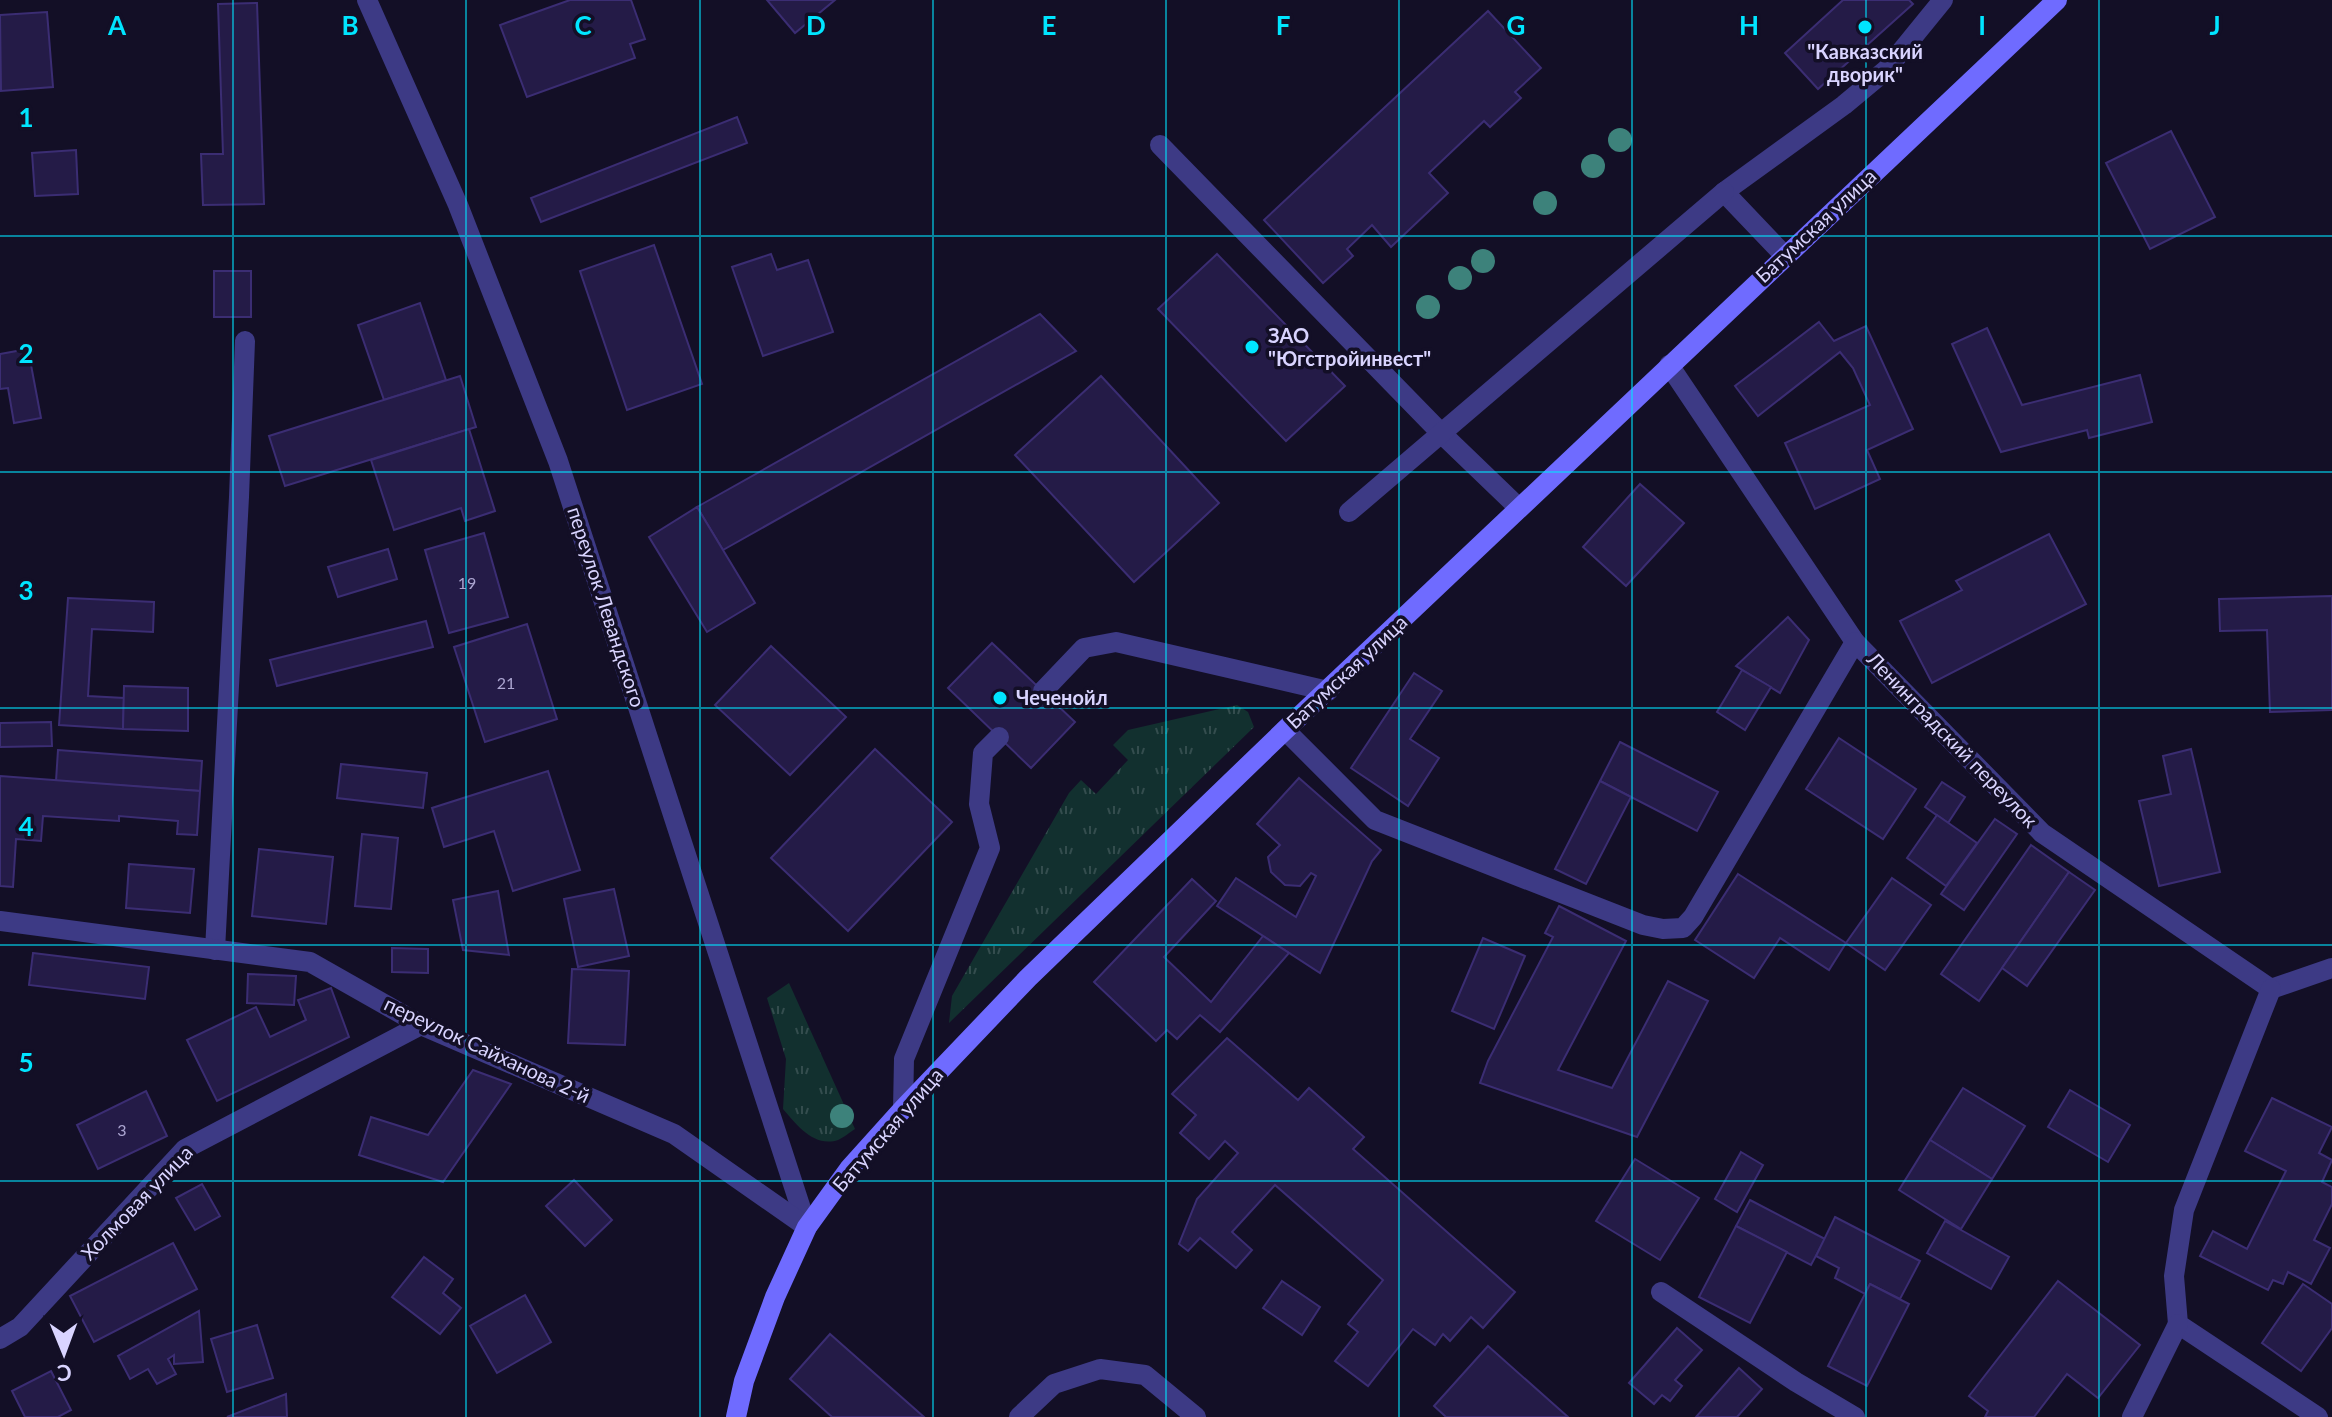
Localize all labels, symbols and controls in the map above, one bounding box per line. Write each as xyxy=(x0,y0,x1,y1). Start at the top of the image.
text: A xyxy=(107,9,127,41)
text: B xyxy=(341,9,359,41)
text: C xyxy=(574,9,592,41)
text: D xyxy=(806,9,826,41)
text: E xyxy=(1042,9,1056,41)
text: F xyxy=(1276,9,1290,41)
text: G xyxy=(1507,9,1525,41)
text: H xyxy=(1739,9,1759,41)
text: I xyxy=(1978,9,1986,41)
text: J xyxy=(2209,9,2221,41)
marker: "Кавказский дворик" xyxy=(1856,18,1874,36)
place label: "Кавказский дворик" xyxy=(1807,39,1923,86)
text: 1 xyxy=(18,101,34,133)
street label: Батумская улица xyxy=(1750,163,1881,287)
place label: ЗАО "Югстройинвест" xyxy=(1268,323,1431,370)
text: 2 xyxy=(18,337,34,369)
marker: ЗАО "Югстройинвест" xyxy=(1243,338,1261,356)
street label: переулок Левандского xyxy=(563,503,651,710)
house number: 19 xyxy=(458,573,476,592)
text: 3 xyxy=(18,574,34,606)
street label: Батумская улица xyxy=(1281,609,1412,733)
street label: Ленинградский переулок xyxy=(1862,646,2043,832)
house number: 21 xyxy=(497,673,515,692)
place label: Чеченойл xyxy=(1016,685,1108,709)
marker: Чеченойл xyxy=(991,689,1009,707)
text: 4 xyxy=(18,810,34,842)
street label: переулок Сайханова 2-й xyxy=(381,991,594,1107)
text: 5 xyxy=(18,1046,34,1078)
street label: Батумская улица xyxy=(827,1063,947,1196)
house number: 3 xyxy=(117,1120,127,1139)
street label: Холмовая улица xyxy=(76,1140,197,1265)
north arrow xyxy=(24,1313,104,1393)
text: С xyxy=(56,1360,72,1387)

